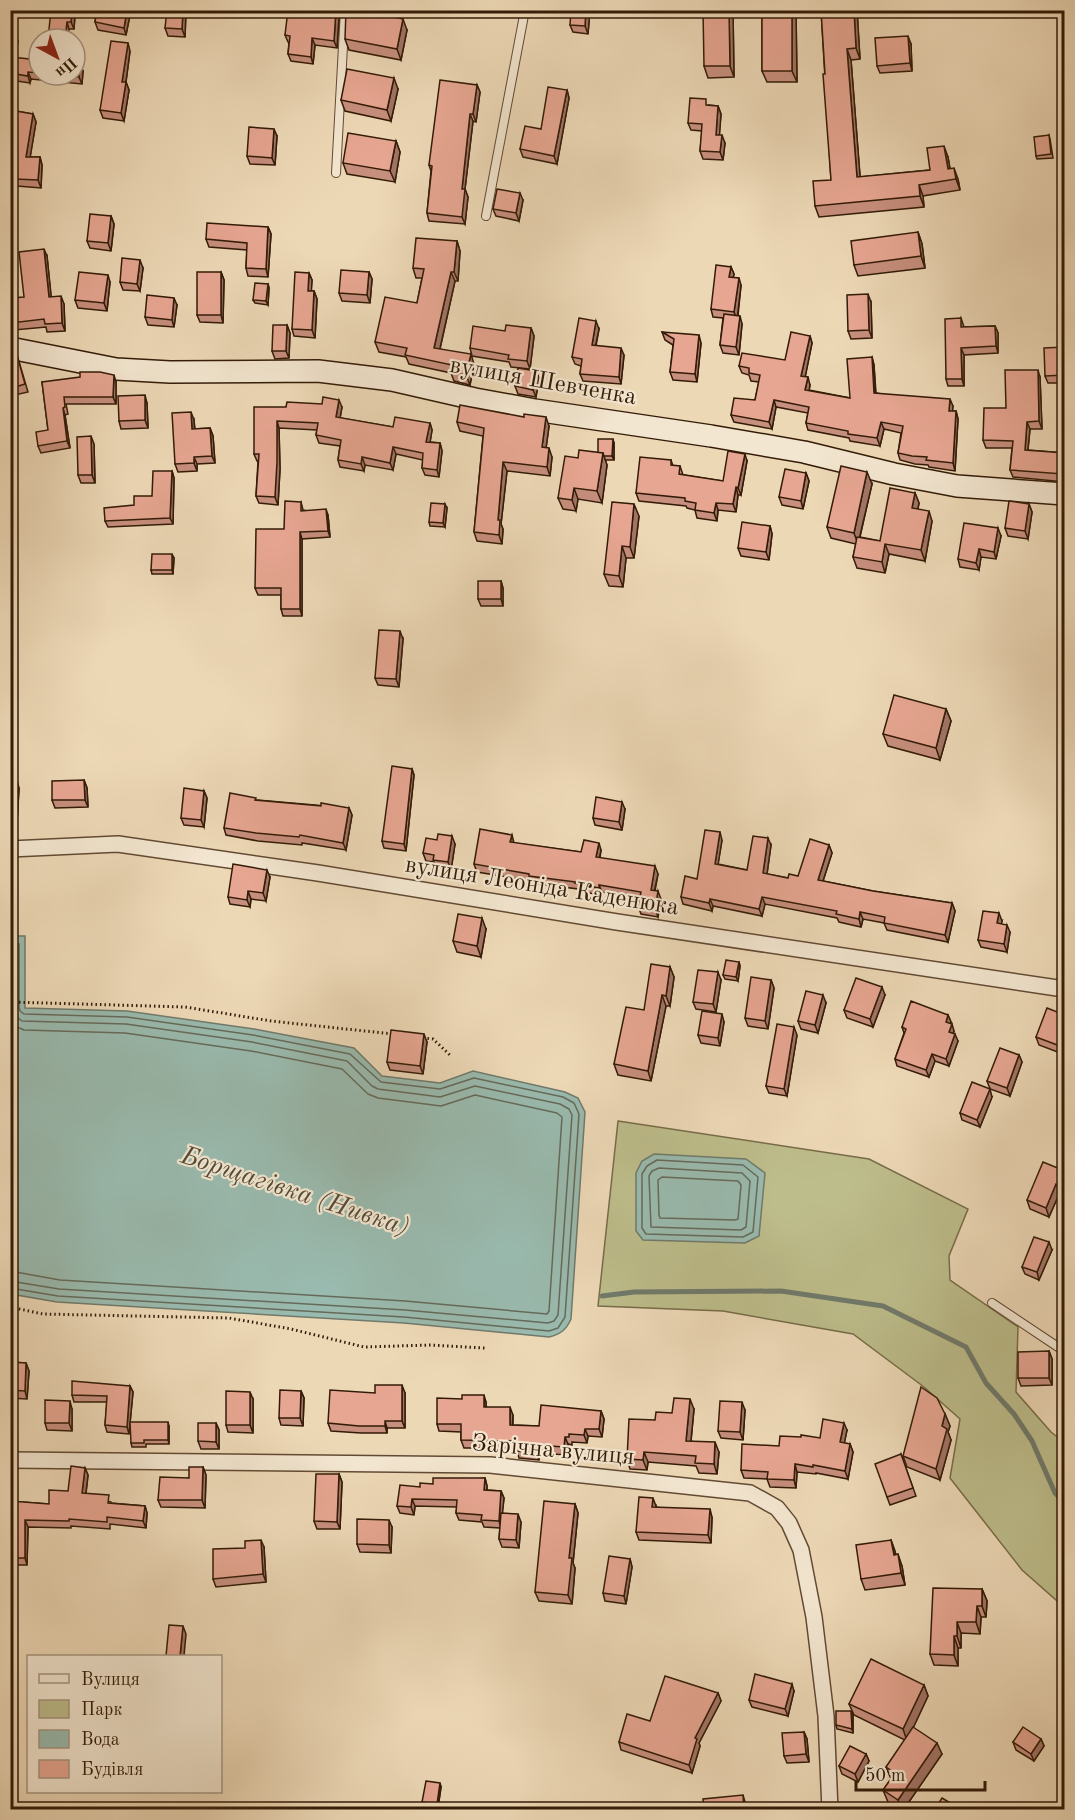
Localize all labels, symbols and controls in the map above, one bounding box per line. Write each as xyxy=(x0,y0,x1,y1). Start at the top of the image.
north arrow xyxy=(27,27,87,87)
text: Пн xyxy=(52,54,79,80)
street label: вулиця Шевченка xyxy=(448,354,638,410)
street label: вулиця Леоніда Каденюка xyxy=(403,853,681,921)
water label: Борщагівка (Нивка) xyxy=(177,1143,412,1241)
street label: Зарічна вулиця xyxy=(471,1432,635,1470)
legend xyxy=(27,1655,222,1793)
text: Вулиця xyxy=(81,1671,140,1689)
text: Парк xyxy=(81,1701,122,1719)
text: Вода xyxy=(81,1731,120,1749)
scale bar xyxy=(856,1754,985,1792)
text: Будівля xyxy=(81,1761,143,1779)
text: 50 m xyxy=(865,1767,905,1785)

